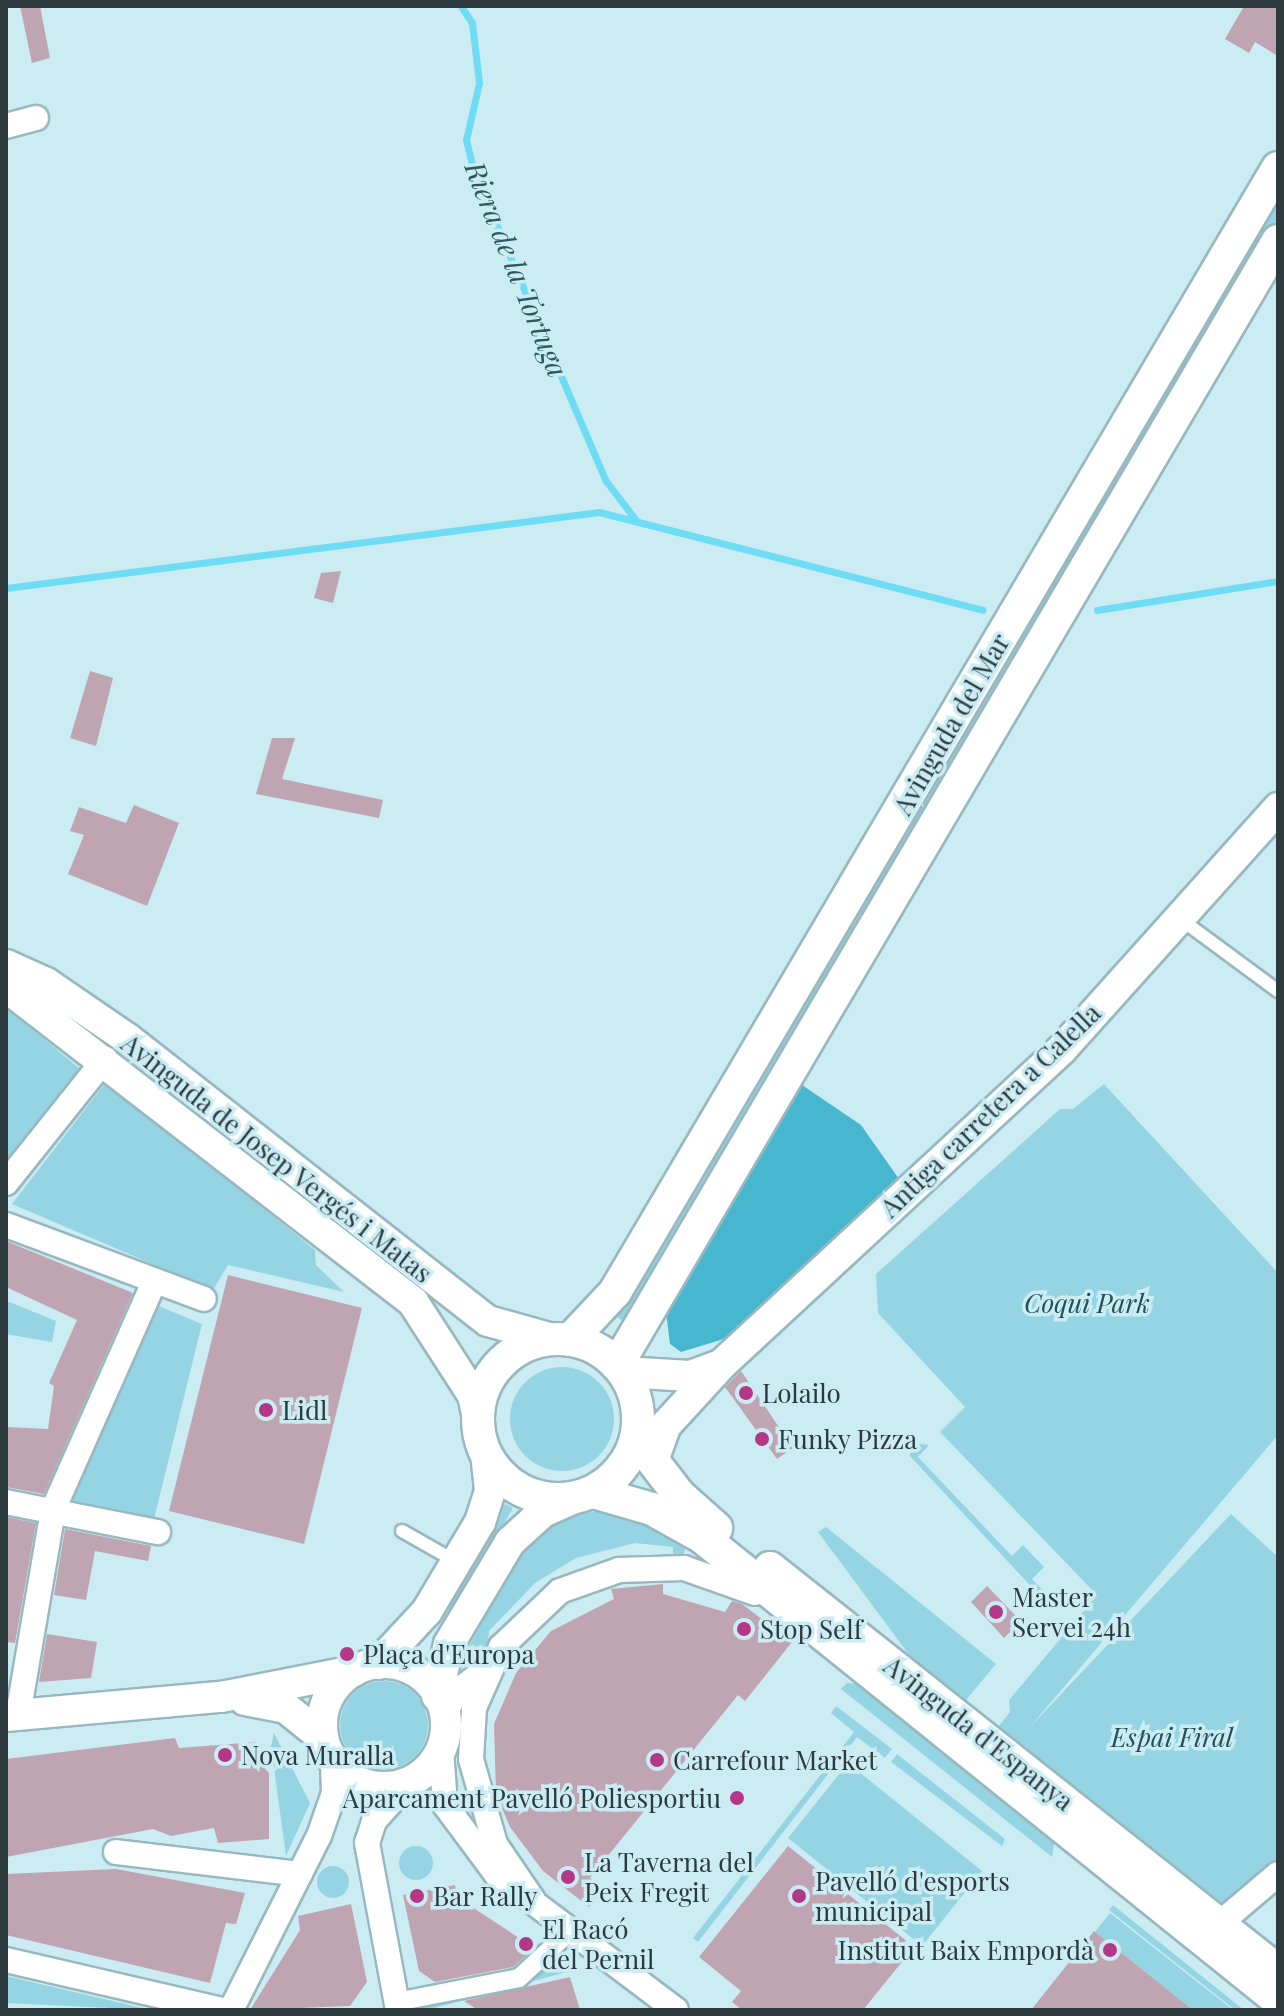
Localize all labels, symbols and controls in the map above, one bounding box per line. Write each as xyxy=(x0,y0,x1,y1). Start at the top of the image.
water label: Riera de la Tortuga xyxy=(459,156,575,382)
street label: Avinguda del Mar xyxy=(886,628,1016,820)
street label: Antiga carretera a Calella xyxy=(873,996,1107,1224)
street label: Avinguda de Josep Vergés i Matas xyxy=(115,1027,439,1289)
park label: Coqui Park xyxy=(1024,1287,1150,1319)
place label: Lolailo xyxy=(762,1377,841,1409)
marker: Lolailo xyxy=(737,1384,755,1402)
place label: Lidl xyxy=(282,1394,327,1426)
marker: Lidl xyxy=(257,1401,275,1419)
place label: Funky Pizza xyxy=(778,1423,918,1455)
marker: Funky Pizza xyxy=(753,1430,771,1448)
place label: Master Servei 24h xyxy=(1012,1581,1131,1642)
marker: Master Servei 24h xyxy=(987,1603,1005,1621)
place label: Stop Self xyxy=(760,1613,862,1645)
marker: Stop Self xyxy=(735,1620,753,1638)
place label: Plaça d'Europa xyxy=(363,1638,535,1670)
marker: Plaça d'Europa xyxy=(338,1645,356,1663)
street label: Avinguda d'Espanya xyxy=(878,1649,1080,1817)
park label: Espai Firal xyxy=(1111,1721,1233,1753)
place label: Nova Muralla xyxy=(241,1739,395,1771)
place label: Carrefour Market xyxy=(673,1744,878,1776)
marker: Nova Muralla xyxy=(216,1746,234,1764)
marker: Carrefour Market xyxy=(648,1751,666,1769)
place label: Aparcament Pavelló Poliesportiu xyxy=(342,1782,721,1814)
marker: Aparcament Pavelló Poliesportiu xyxy=(728,1789,746,1807)
place label: La Taverna del Peix Fregit xyxy=(584,1846,755,1908)
place label: Pavelló d'esports municipal xyxy=(815,1865,1010,1926)
marker: La Taverna del Peix Fregit xyxy=(559,1868,577,1886)
place label: Bar Rally xyxy=(433,1880,538,1912)
marker: Bar Rally xyxy=(408,1887,426,1905)
marker: Pavelló d'esports municipal xyxy=(790,1887,808,1905)
place label: El Racó del Pernil xyxy=(542,1913,654,1974)
place label: Institut Baix Empordà xyxy=(837,1934,1094,1966)
marker: El Racó del Pernil xyxy=(517,1935,535,1953)
marker: Institut Baix Empordà xyxy=(1101,1941,1119,1959)

